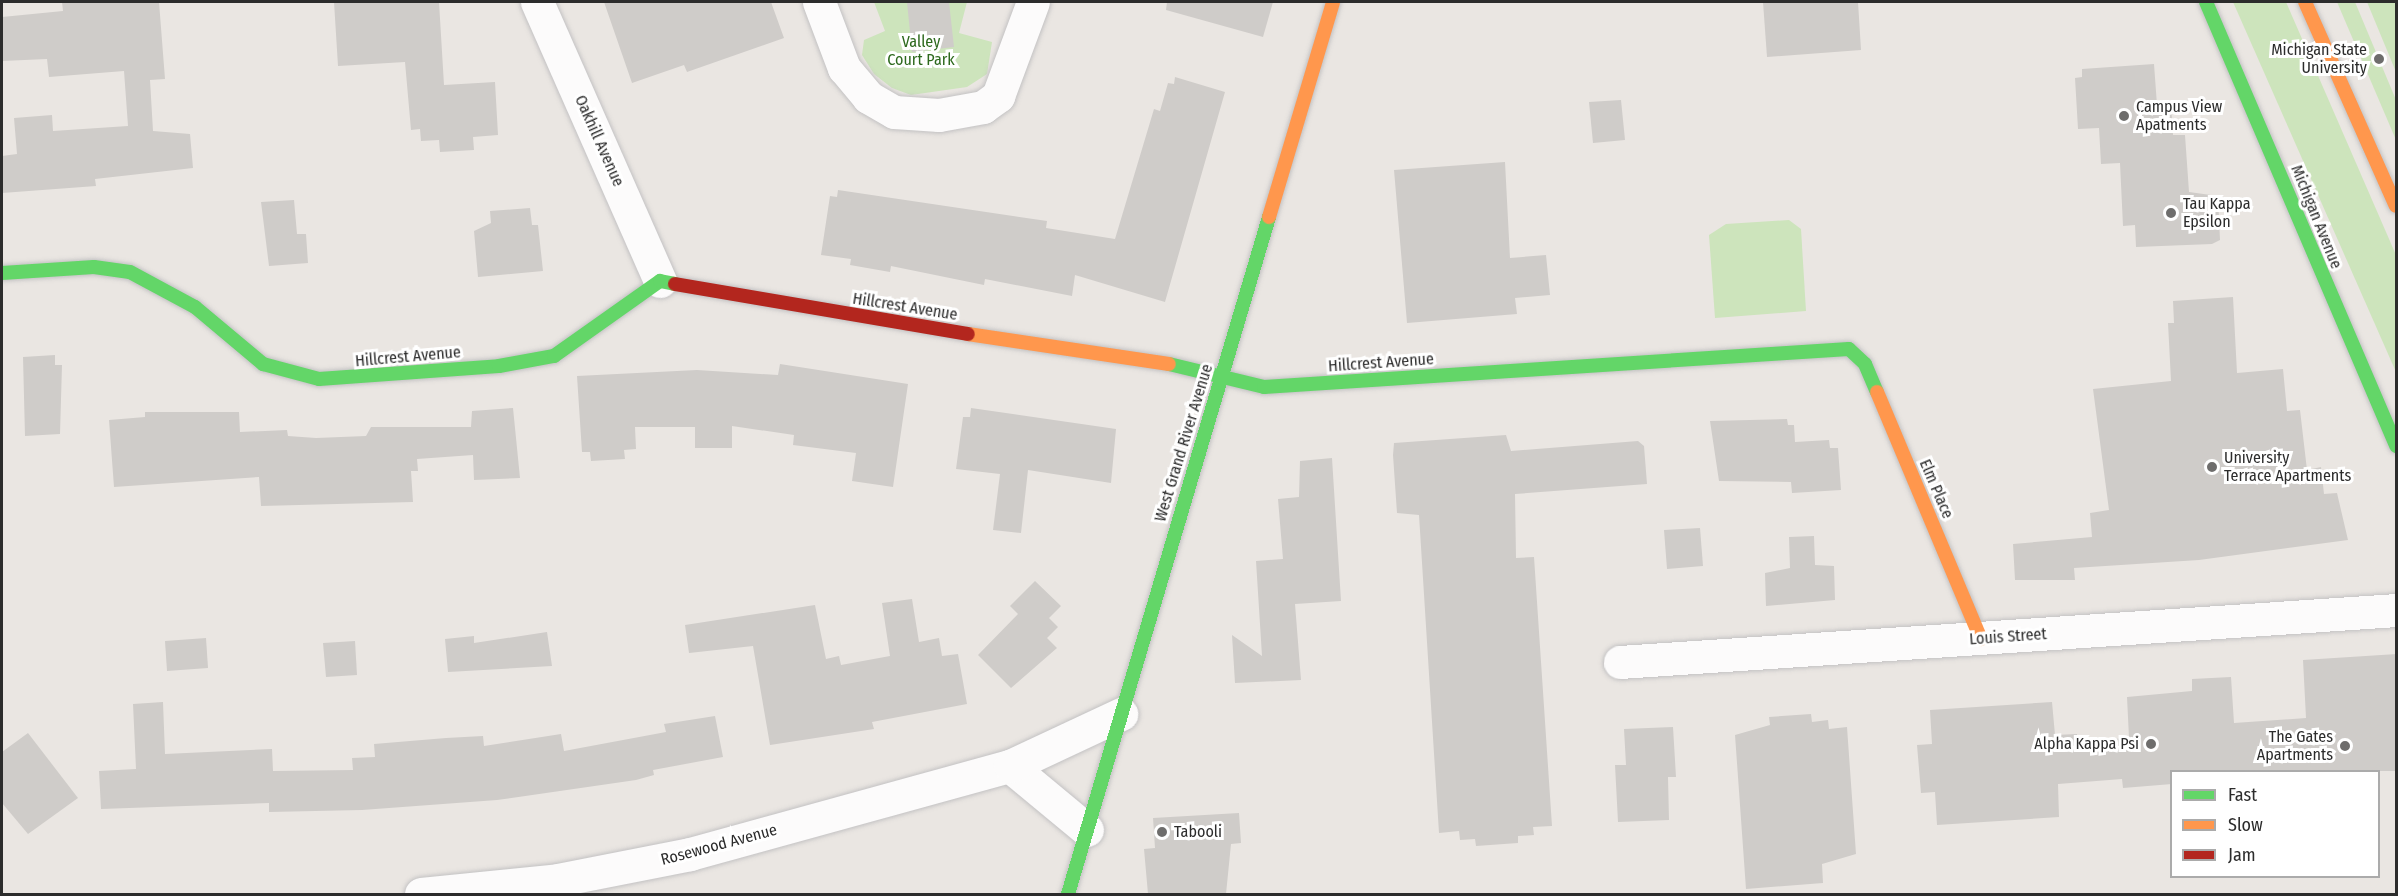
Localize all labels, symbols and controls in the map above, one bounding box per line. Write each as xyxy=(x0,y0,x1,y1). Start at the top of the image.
park label: Valley Court Park xyxy=(887,32,955,70)
place label: Michigan State University xyxy=(2271,40,2367,78)
marker: Michigan State University xyxy=(2372,52,2386,66)
street label: Oakhill Avenue xyxy=(570,92,628,190)
place label: Campus View Apatments xyxy=(2136,97,2222,135)
marker: Campus View Apatments xyxy=(2117,109,2131,123)
street label: Michigan Avenue xyxy=(2286,162,2346,272)
place label: Tau Kappa Epsilon xyxy=(2183,194,2250,232)
marker: Tau Kappa Epsilon xyxy=(2164,206,2178,220)
street label: Hillcrest Avenue xyxy=(851,289,959,325)
street label: Hillcrest Avenue xyxy=(354,343,462,371)
street label: Hillcrest Avenue xyxy=(1328,350,1434,376)
street label: West Grand River Avenue xyxy=(1151,362,1217,524)
place label: University Terrace Apartments xyxy=(2224,448,2351,486)
street label: Elm Place xyxy=(1915,457,1957,521)
marker: University Terrace Apartments xyxy=(2205,460,2219,474)
street label: Louis Street xyxy=(1969,625,2047,649)
place label: The Gates Apartments xyxy=(2257,727,2333,765)
place label: Alpha Kappa Psi xyxy=(2034,734,2139,754)
marker: Alpha Kappa Psi xyxy=(2144,737,2158,751)
marker: The Gates Apartments xyxy=(2338,739,2352,753)
legend xyxy=(2170,770,2380,878)
text: Fast xyxy=(2228,784,2257,806)
text: Slow xyxy=(2228,814,2263,836)
street label: Rosewood Avenue xyxy=(659,820,779,870)
place label: Tabooli xyxy=(1174,822,1222,842)
marker: Tabooli xyxy=(1155,825,1169,839)
text: Jam xyxy=(2228,844,2256,866)

